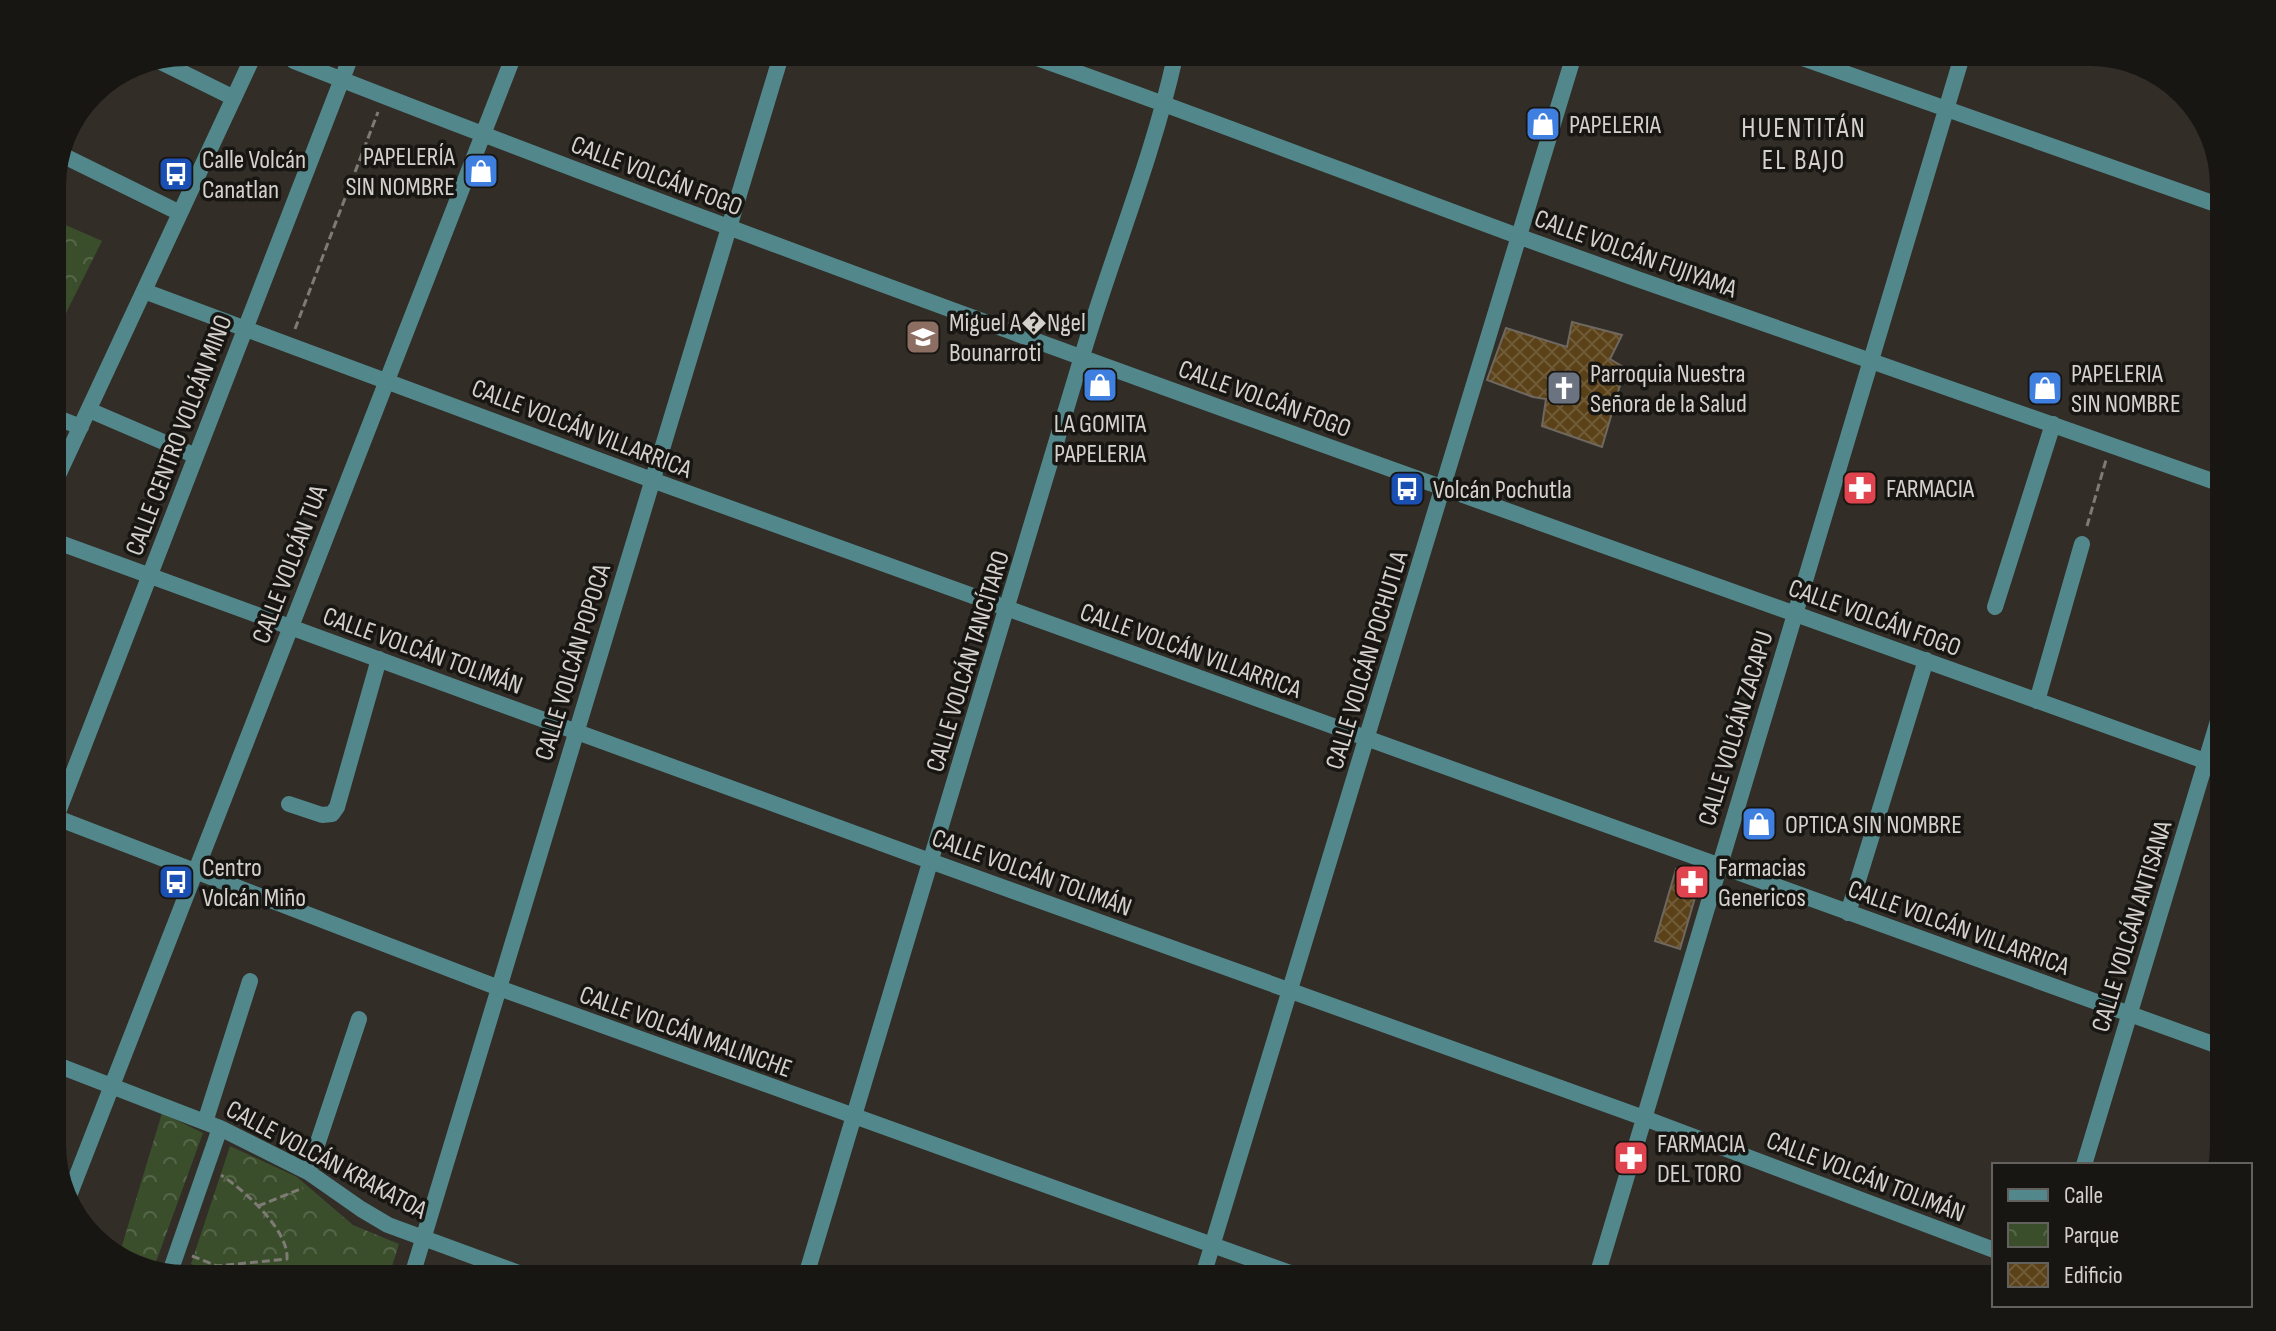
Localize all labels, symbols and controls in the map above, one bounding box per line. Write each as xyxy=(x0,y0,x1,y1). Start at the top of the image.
shop icon: PAPELERIA xyxy=(1524,105,1562,143)
place label: PAPELERIA xyxy=(1569,110,1662,141)
district label: HUENTITÁN EL BAJO xyxy=(1741,112,1867,177)
street label: CALLE VOLCÁN FOGO xyxy=(566,129,747,223)
place label: PAPELERÍA SIN NOMBRE xyxy=(345,142,456,203)
place label: Calle Volcán Canatlan xyxy=(202,145,306,206)
shop icon: PAPELERÍA SIN NOMBRE xyxy=(462,152,500,190)
bus stop icon: Calle Volcán Canatlan xyxy=(157,155,195,193)
street label: CALLE VOLCÁN FUJIYAMA xyxy=(1530,203,1742,306)
place label: Miguel A�Ngel Bounarroti xyxy=(949,308,1086,369)
street label: CALLE CENTRO VOLCÁN MINO xyxy=(119,311,240,560)
school or university icon: Miguel A�Ngel Bounarroti xyxy=(904,318,942,356)
street label: CALLE VOLCÁN FOGO xyxy=(1174,354,1355,445)
place label: Parroquia Nuestra Señora de la Salud xyxy=(1590,359,1747,420)
place label: PAPELERIA SIN NOMBRE xyxy=(2071,359,2181,420)
shop icon: LA GOMITA PAPELERIA xyxy=(1081,366,1119,404)
church icon: Parroquia Nuestra Señora de la Salud xyxy=(1545,369,1583,407)
shop icon: PAPELERIA SIN NOMBRE xyxy=(2026,369,2064,407)
street label: CALLE VOLCÁN VILLARRICA xyxy=(467,373,697,486)
place label: LA GOMITA PAPELERIA xyxy=(1054,409,1147,470)
pharmacy icon: FARMACIA xyxy=(1841,469,1879,507)
bus stop icon: Volcán Pochutla xyxy=(1388,470,1426,508)
place label: FARMACIA xyxy=(1886,474,1975,505)
place label: Volcán Pochutla xyxy=(1433,475,1572,506)
street label: CALLE VOLCÁN TUA xyxy=(246,480,335,648)
street label: CALLE VOLCÁN TANCÍTARO xyxy=(920,547,1017,776)
street label: CALLE VOLCÁN POCHUTLA xyxy=(1319,547,1416,773)
street label: CALLE VOLCÁN POPOCA xyxy=(529,560,618,764)
street label: CALLE VOLCÁN FOGO xyxy=(1784,573,1965,664)
street label: CALLE VOLCÁN VILLARRICA xyxy=(1076,597,1306,706)
street label: CALLE VOLCÁN TOLIMÁN xyxy=(318,601,527,702)
street label: CALLE VOLCÁN ZACAPU xyxy=(1692,627,1781,829)
shop icon: OPTICA SIN NOMBRE xyxy=(1740,805,1778,843)
place label: OPTICA SIN NOMBRE xyxy=(1785,810,1962,841)
street label: CALLE VOLCÁN ANTISANA xyxy=(2086,816,2180,1036)
street label: CALLE VOLCÁN TOLIMÁN xyxy=(927,823,1136,924)
place label: Centro Volcán Miño xyxy=(202,853,306,914)
place label: Farmacias Genericos xyxy=(1718,853,1806,914)
bus stop icon: Centro Volcán Miño xyxy=(157,863,195,901)
pharmacy icon: Farmacias Genericos xyxy=(1673,863,1711,901)
street label: CALLE VOLCÁN VILLARRICA xyxy=(1844,874,2074,983)
street label: CALLE VOLCÁN MALINCHE xyxy=(575,980,796,1085)
street label: CALLE VOLCÁN KRAKATOA xyxy=(221,1094,433,1227)
street label: CALLE VOLCÁN TOLIMÁN xyxy=(1762,1125,1969,1230)
place label: FARMACIA DEL TORO xyxy=(1657,1129,1746,1190)
pharmacy icon: FARMACIA DEL TORO xyxy=(1612,1139,1650,1177)
legend xyxy=(1992,1163,2252,1307)
text: Calle xyxy=(2064,1181,2103,1210)
text: Parque xyxy=(2064,1221,2119,1250)
text: Edificio xyxy=(2064,1261,2123,1290)

